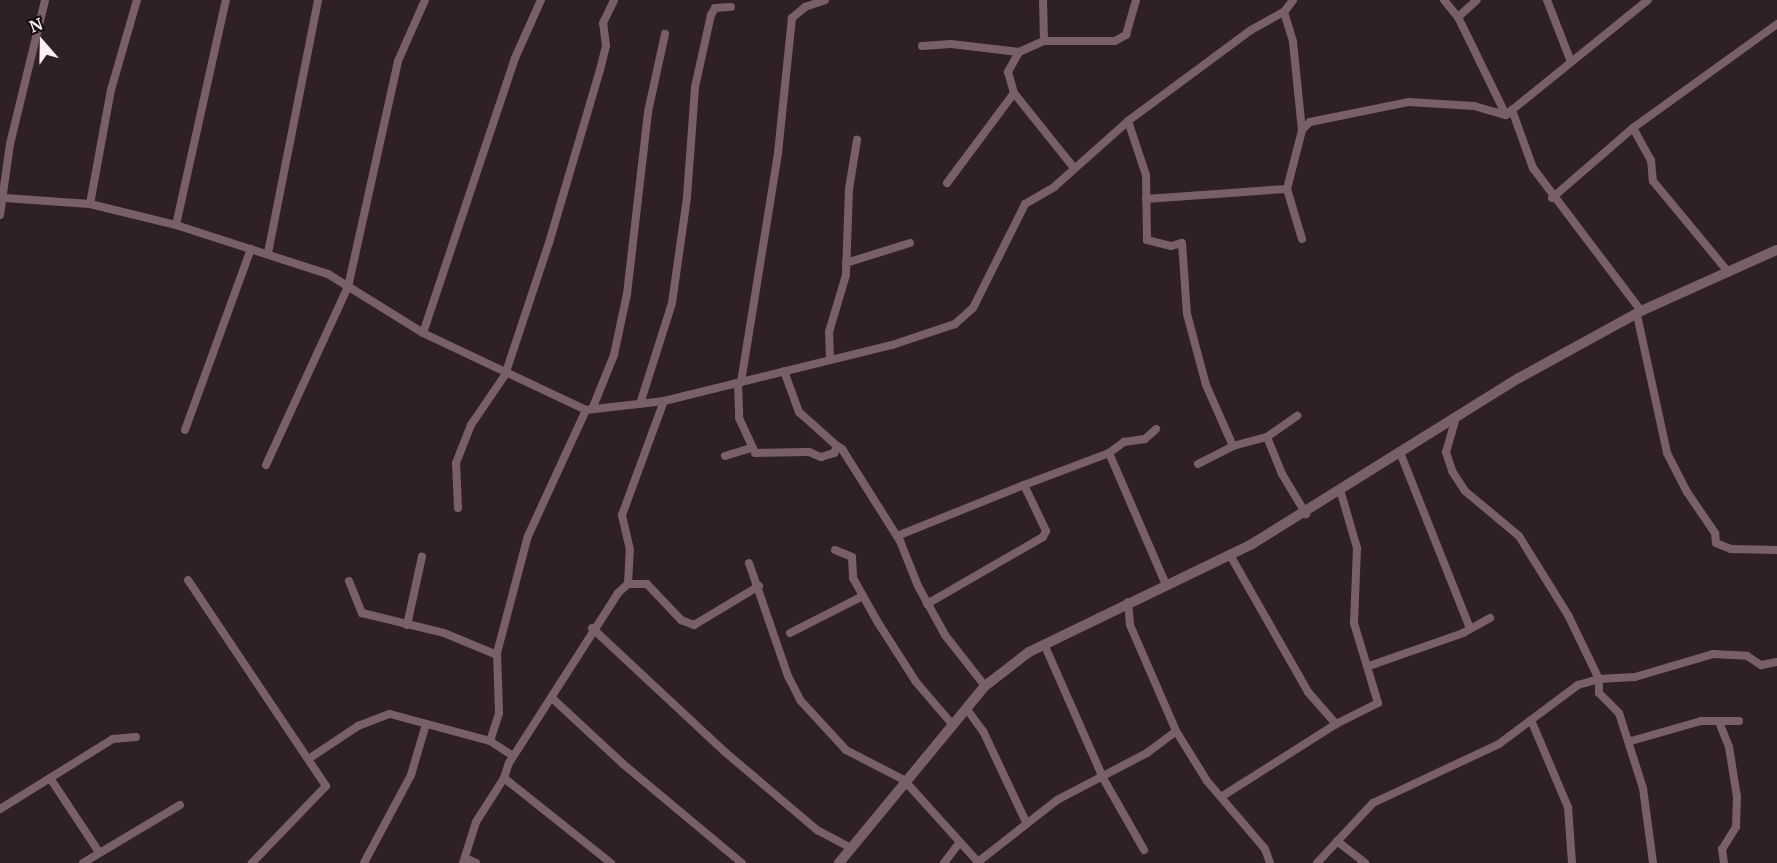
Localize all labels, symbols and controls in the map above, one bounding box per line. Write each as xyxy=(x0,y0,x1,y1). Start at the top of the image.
north arrow xyxy=(12,12,72,72)
text: N xyxy=(26,14,45,37)

